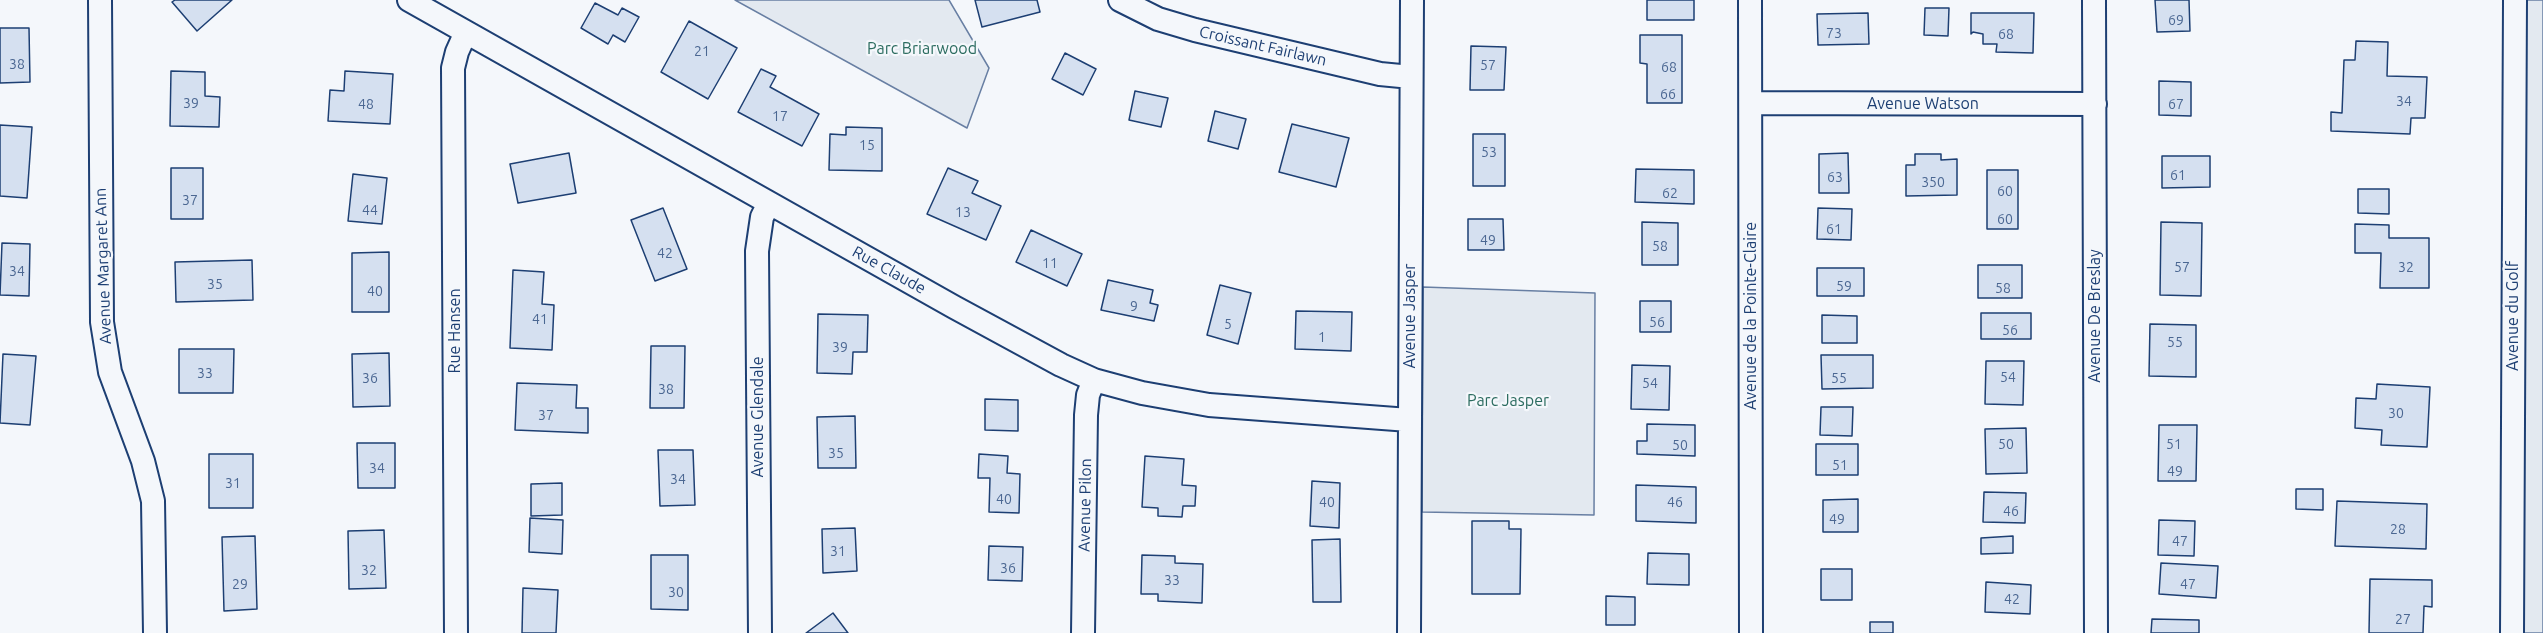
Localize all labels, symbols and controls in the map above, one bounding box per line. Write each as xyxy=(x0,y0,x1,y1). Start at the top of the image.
house number: 69 xyxy=(2168,12,2184,28)
street label: Croissant Fairlawn xyxy=(1197,22,1329,70)
house number: 73 xyxy=(1826,25,1842,41)
house number: 68 xyxy=(1998,26,2014,42)
park label: Parc Briarwood xyxy=(867,39,977,59)
house number: 21 xyxy=(694,43,710,59)
house number: 38 xyxy=(9,56,25,72)
house number: 57 xyxy=(1480,57,1496,73)
house number: 68 xyxy=(1661,59,1677,75)
house number: 66 xyxy=(1660,86,1676,102)
house number: 34 xyxy=(2396,93,2412,109)
street label: Avenue Watson xyxy=(1867,94,1979,114)
house number: 39 xyxy=(183,95,199,111)
house number: 48 xyxy=(358,96,374,112)
house number: 67 xyxy=(2168,96,2184,112)
house number: 17 xyxy=(772,108,788,124)
house number: 15 xyxy=(859,137,875,153)
house number: 53 xyxy=(1481,144,1497,160)
house number: 61 xyxy=(2170,167,2186,183)
house number: 63 xyxy=(1827,169,1843,185)
house number: 350 xyxy=(1921,174,1945,190)
house number: 60 xyxy=(1997,183,2013,199)
house number: 62 xyxy=(1662,185,1678,201)
street label: Avenue Margaret Ann xyxy=(91,187,115,345)
house number: 37 xyxy=(182,192,198,208)
house number: 44 xyxy=(362,202,378,218)
house number: 13 xyxy=(955,204,971,220)
house number: 60 xyxy=(1997,211,2013,227)
house number: 61 xyxy=(1826,221,1842,237)
street label: Avenue de la Pointe-Claire xyxy=(1741,222,1761,410)
house number: 49 xyxy=(1480,232,1496,248)
house number: 58 xyxy=(1652,238,1668,254)
street label: Rue Claude xyxy=(849,242,929,298)
house number: 42 xyxy=(657,245,673,261)
street label: Avenue De Breslay xyxy=(2085,249,2105,383)
house number: 11 xyxy=(1042,255,1058,271)
house number: 57 xyxy=(2174,259,2190,275)
house number: 32 xyxy=(2398,259,2414,275)
street label: Avenue du Golf xyxy=(2503,261,2523,371)
house number: 34 xyxy=(9,263,25,279)
street label: Avenue Jasper xyxy=(1400,264,1420,368)
house number: 35 xyxy=(207,276,223,292)
house number: 59 xyxy=(1836,278,1852,294)
house number: 58 xyxy=(1995,280,2011,296)
house number: 40 xyxy=(367,283,383,299)
street label: Rue Hansen xyxy=(445,288,465,374)
house number: 9 xyxy=(1130,298,1138,314)
house number: 41 xyxy=(532,311,548,327)
house number: 56 xyxy=(1649,314,1665,330)
house number: 5 xyxy=(1224,316,1232,332)
house number: 56 xyxy=(2002,322,2018,338)
house number: 1 xyxy=(1318,329,1326,345)
house number: 55 xyxy=(2167,334,2183,350)
house number: 39 xyxy=(832,339,848,355)
street label: Avenue Glendale xyxy=(748,357,768,477)
house number: 33 xyxy=(197,365,213,381)
house number: 54 xyxy=(2000,369,2016,385)
house number: 36 xyxy=(362,370,378,386)
house number: 55 xyxy=(1831,370,1847,386)
house number: 54 xyxy=(1642,375,1658,391)
house number: 38 xyxy=(658,381,674,397)
park label: Parc Jasper xyxy=(1467,391,1549,411)
house number: 30 xyxy=(2388,405,2404,421)
house number: 37 xyxy=(538,407,554,423)
house number: 50 xyxy=(1998,436,2014,452)
house number: 51 xyxy=(2166,436,2182,452)
house number: 50 xyxy=(1672,437,1688,453)
house number: 35 xyxy=(828,445,844,461)
house number: 51 xyxy=(1832,457,1848,473)
street label: Avenue Pilon xyxy=(1075,458,1095,552)
house number: 34 xyxy=(369,460,385,476)
house number: 49 xyxy=(2167,463,2183,479)
house number: 34 xyxy=(670,471,686,487)
house number: 31 xyxy=(225,475,241,491)
house number: 40 xyxy=(996,491,1012,507)
house number: 40 xyxy=(1319,494,1335,510)
house number: 46 xyxy=(1667,494,1683,510)
house number: 46 xyxy=(2003,503,2019,519)
house number: 49 xyxy=(1829,511,1845,527)
house number: 28 xyxy=(2390,521,2406,537)
house number: 47 xyxy=(2172,533,2188,549)
house number: 31 xyxy=(830,543,846,559)
house number: 36 xyxy=(1000,560,1016,576)
house number: 32 xyxy=(361,562,377,578)
house number: 33 xyxy=(1164,572,1180,588)
house number: 29 xyxy=(232,576,248,592)
house number: 47 xyxy=(2180,576,2196,592)
house number: 30 xyxy=(668,584,684,600)
house number: 42 xyxy=(2004,591,2020,607)
house number: 27 xyxy=(2395,611,2411,627)

